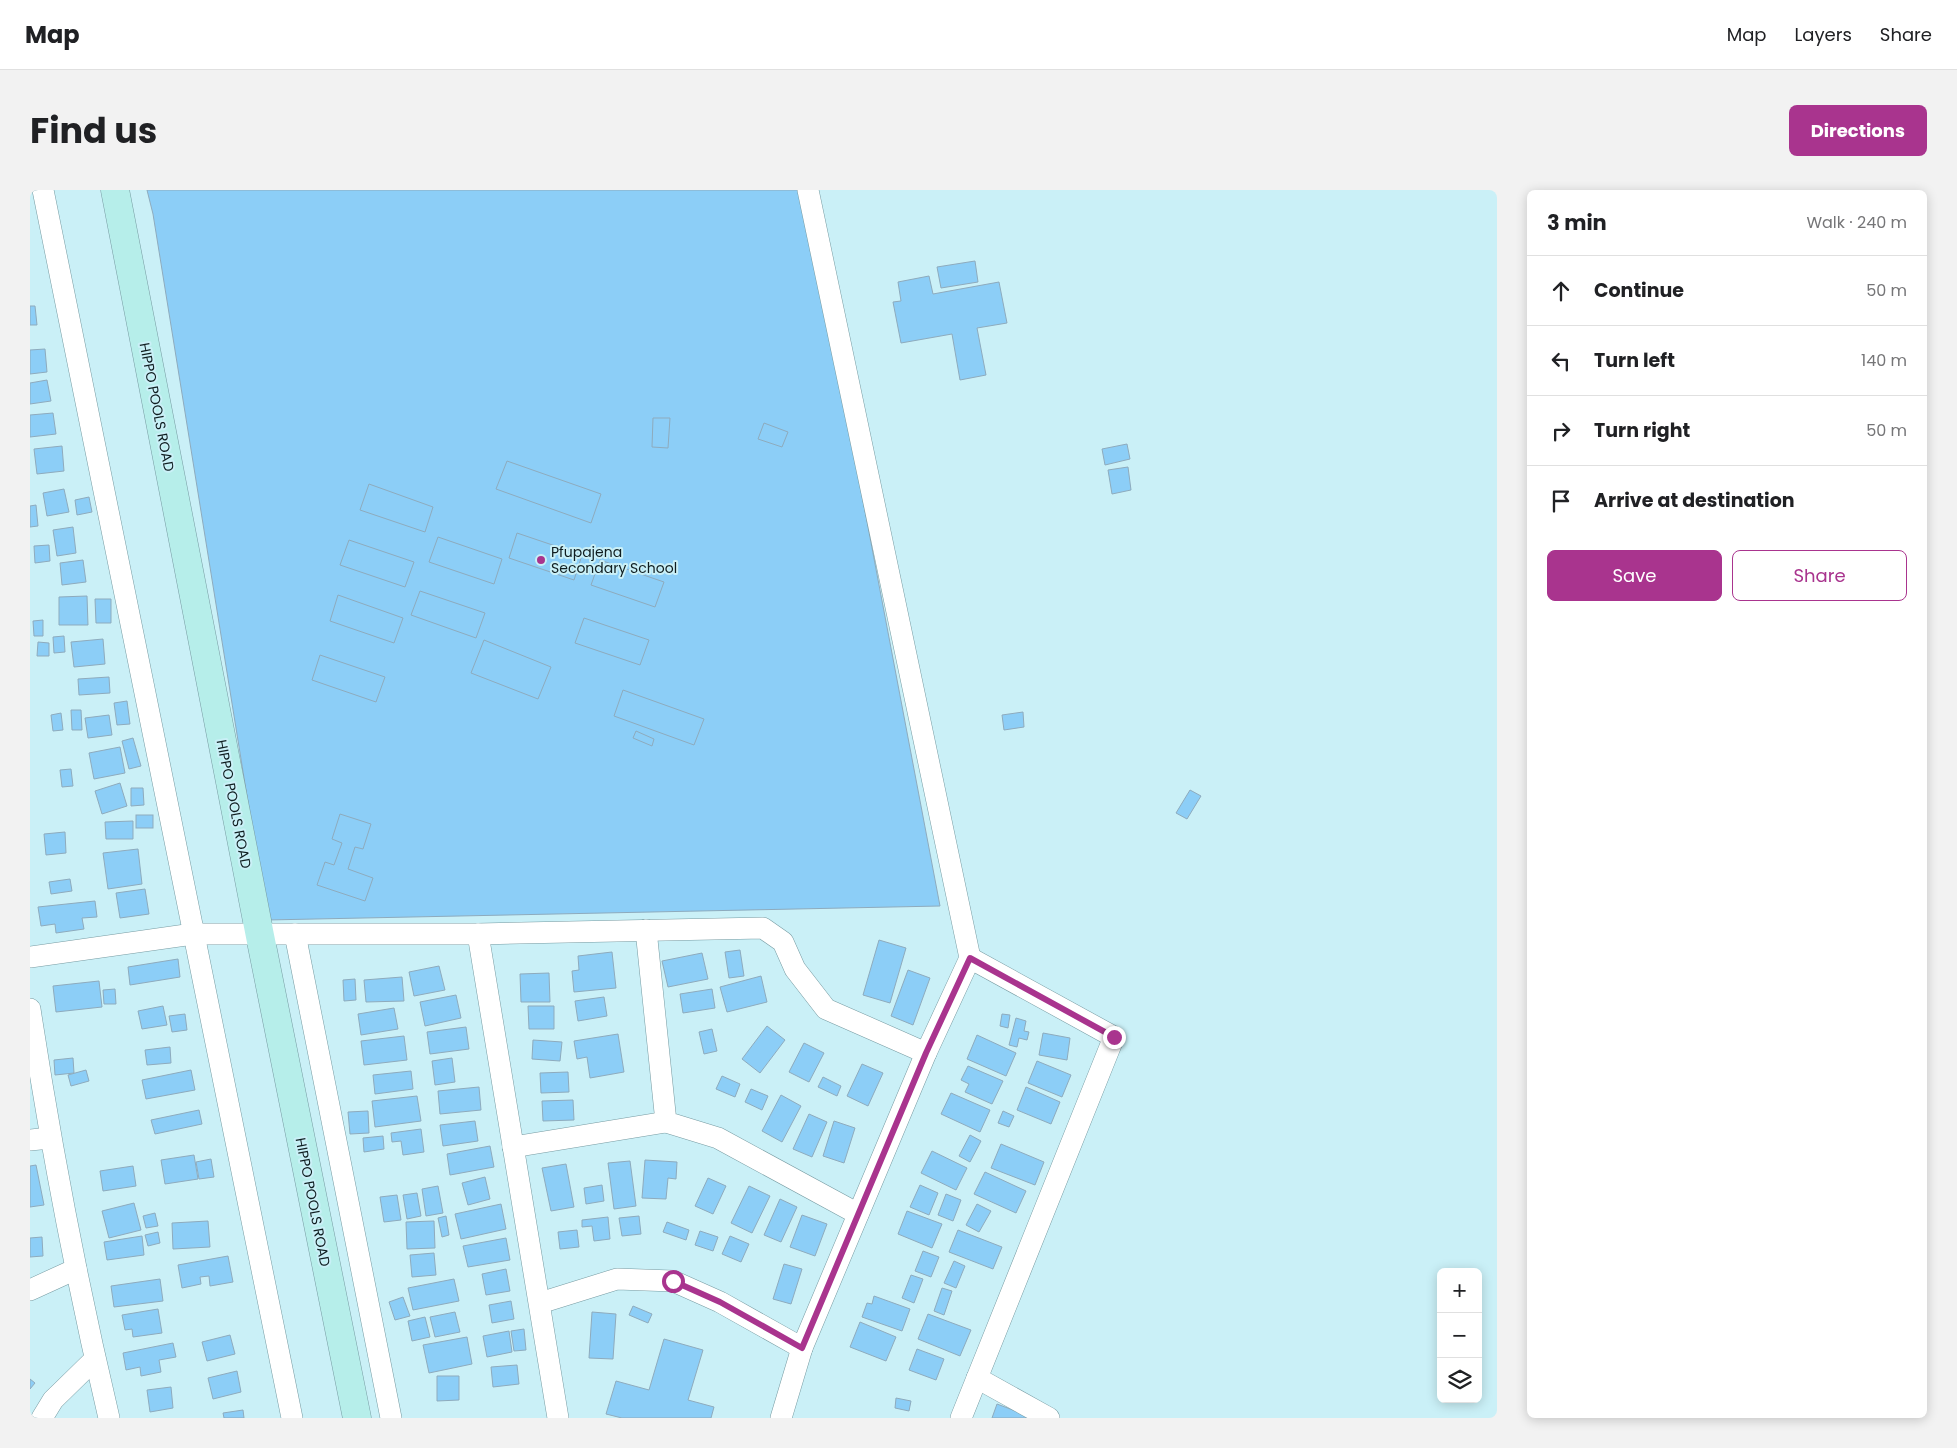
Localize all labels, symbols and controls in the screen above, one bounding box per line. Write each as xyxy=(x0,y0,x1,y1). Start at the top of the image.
text: Map xyxy=(25,18,80,51)
text: Map xyxy=(1727,22,1767,47)
text: Layers xyxy=(1795,22,1852,47)
text: Share xyxy=(1880,22,1932,47)
button: Directions xyxy=(1789,105,1927,156)
text: Find us xyxy=(30,106,157,155)
text: 3 min xyxy=(1547,208,1607,237)
text: Walk · 240 m xyxy=(1806,211,1907,234)
icon: ahead xyxy=(1547,277,1575,305)
text: Continue xyxy=(1594,277,1684,304)
text: 50 m xyxy=(1866,279,1907,302)
street label: HIPPO POOLS ROAD xyxy=(135,341,179,473)
icon: left xyxy=(1547,347,1575,375)
text: Turn left xyxy=(1594,347,1675,374)
text: 140 m xyxy=(1861,349,1907,372)
icon: right xyxy=(1547,417,1575,445)
text: Turn right xyxy=(1594,417,1690,444)
text: 50 m xyxy=(1866,419,1907,442)
icon: arrive xyxy=(1547,487,1575,515)
text: Arrive at destination xyxy=(1594,487,1795,514)
place label: Pfupajena Secondary School xyxy=(551,542,677,578)
button: Save xyxy=(1547,550,1722,601)
button: Share xyxy=(1732,550,1907,601)
marker: Pfupajena Secondary School xyxy=(535,554,547,566)
street label: HIPPO POOLS ROAD xyxy=(212,738,256,870)
route end xyxy=(1103,1026,1126,1049)
street label: HIPPO POOLS ROAD xyxy=(291,1136,335,1268)
map controls xyxy=(1437,1268,1482,1403)
button: + xyxy=(1437,1268,1482,1313)
route start xyxy=(662,1270,685,1293)
button: − xyxy=(1437,1313,1482,1358)
button: layers xyxy=(1437,1358,1482,1403)

